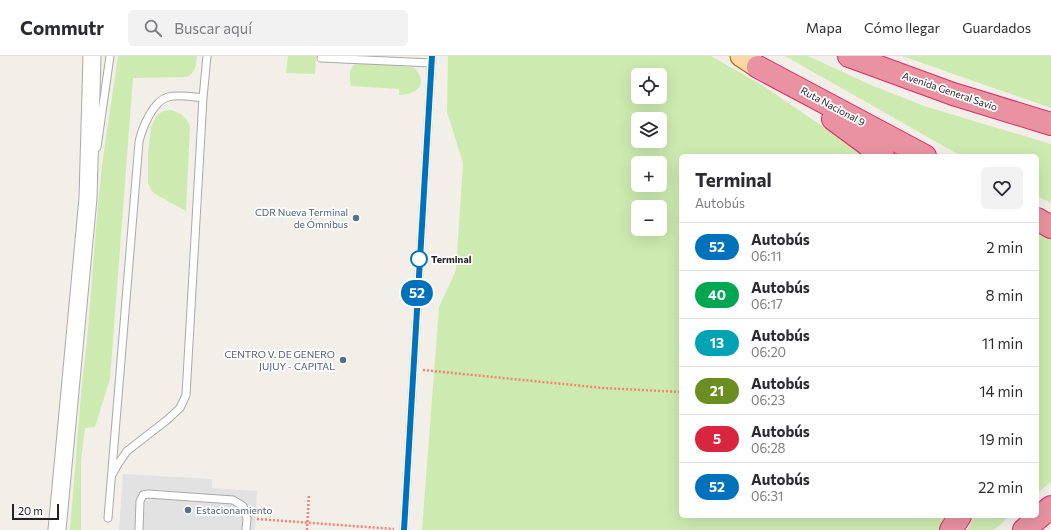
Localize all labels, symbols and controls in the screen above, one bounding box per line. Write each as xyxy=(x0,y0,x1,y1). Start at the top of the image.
search box xyxy=(128,10,408,46)
text: Commutr xyxy=(20,16,104,39)
icon: search xyxy=(142,17,164,39)
text: Buscar aquí xyxy=(174,19,252,37)
text: Mapa xyxy=(806,19,842,36)
text: Cómo llegar xyxy=(864,19,940,36)
text: Guardados xyxy=(962,19,1031,36)
map controls xyxy=(631,68,667,236)
button: locate xyxy=(631,68,667,104)
street label: Avenida General Savio xyxy=(901,69,999,113)
street label: Ruta Nacional 9 xyxy=(799,84,867,128)
button: layers xyxy=(631,112,667,148)
button: + xyxy=(631,156,667,192)
button: heart xyxy=(981,167,1023,209)
text: Terminal xyxy=(695,168,772,191)
text: Autobús xyxy=(695,195,745,211)
button: − xyxy=(631,200,667,236)
place label: CDR Nueva Terminal de Ómnibus xyxy=(255,206,348,230)
marker: CDR Nueva Terminal de Ómnibus xyxy=(351,213,361,223)
text: Autobús xyxy=(751,230,810,248)
text: 52 xyxy=(709,238,725,255)
text: 2 min xyxy=(986,238,1023,256)
text: 06:11 xyxy=(751,248,782,264)
marker: Terminal xyxy=(410,250,428,268)
place label: Terminal xyxy=(431,253,472,265)
text: Autobús xyxy=(751,278,810,296)
line badge: 52 xyxy=(399,280,435,306)
text: 52 xyxy=(409,284,425,301)
text: 40 xyxy=(708,286,726,303)
text: 8 min xyxy=(985,286,1023,304)
text: 06:17 xyxy=(751,296,783,312)
text: Autobús xyxy=(751,326,810,344)
text: 13 xyxy=(710,334,724,351)
text: 11 min xyxy=(982,334,1023,352)
text: 06:20 xyxy=(751,344,786,360)
place label: CENTRO V. DE GENERO JUJUY - CAPITAL xyxy=(224,348,335,372)
marker: CENTRO V. DE GENERO JUJUY - CAPITAL xyxy=(338,355,348,365)
text: Autobús xyxy=(751,374,810,392)
text: 21 xyxy=(710,382,724,399)
text: 14 min xyxy=(979,382,1023,400)
text: 06:23 xyxy=(751,392,785,408)
text: Autobús xyxy=(751,422,810,440)
text: 5 xyxy=(713,430,721,447)
text: 19 min xyxy=(979,430,1023,448)
text: 06:28 xyxy=(751,440,786,456)
text: Autobús xyxy=(751,470,810,488)
text: 52 xyxy=(709,478,725,495)
text: 22 min xyxy=(978,478,1023,496)
text: 06:31 xyxy=(751,488,783,504)
scale bar xyxy=(12,502,59,521)
text: 20 m xyxy=(18,504,43,517)
place label: Estacionamiento xyxy=(196,504,273,516)
marker: Estacionamiento xyxy=(183,505,193,515)

